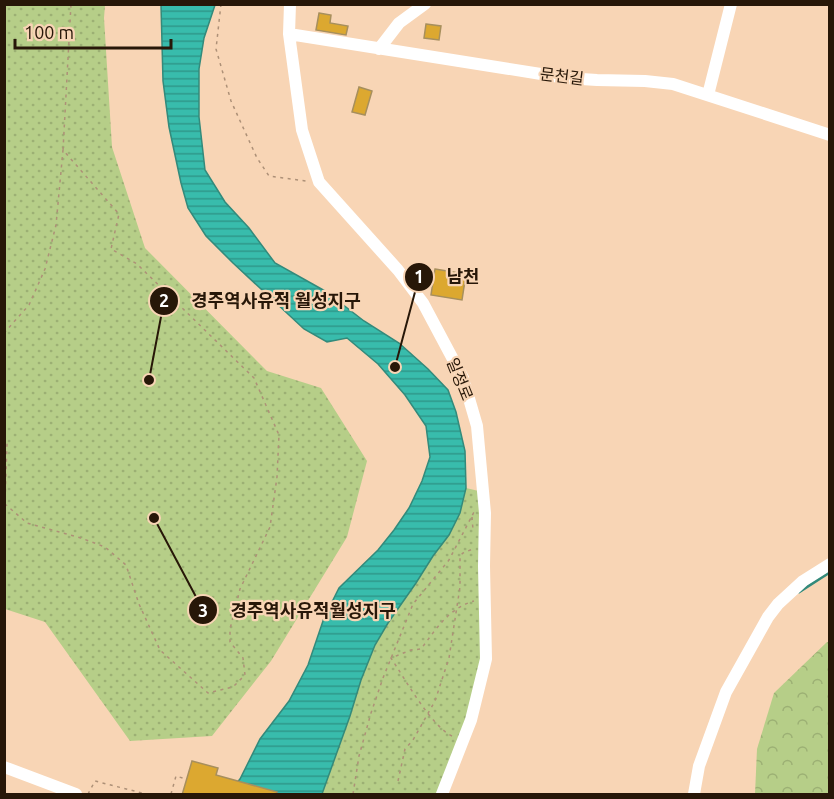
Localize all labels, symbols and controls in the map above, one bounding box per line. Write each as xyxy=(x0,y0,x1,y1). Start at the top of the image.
scale bar xyxy=(15,12,171,50)
text: 100 m xyxy=(24,22,74,42)
street label: 문천길 xyxy=(539,64,585,88)
callout: 남천 xyxy=(404,259,492,295)
text: 1 xyxy=(414,266,424,286)
text: 남천 xyxy=(446,266,480,286)
callout: 경주역사유적 월성지구 xyxy=(149,283,373,319)
text: 2 xyxy=(159,290,169,310)
text: 경주역사유적 월성지구 xyxy=(191,290,361,310)
street label: 일정로 xyxy=(443,355,477,403)
callout: 경주역사유적월성지구 xyxy=(188,592,408,628)
text: 3 xyxy=(198,600,208,620)
text: 경주역사유적월성지구 xyxy=(230,600,396,620)

